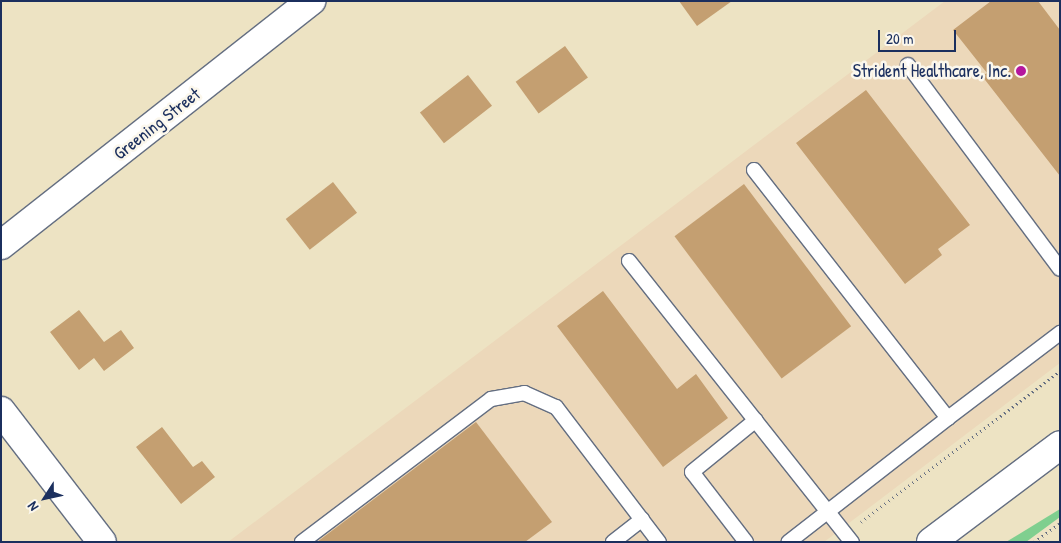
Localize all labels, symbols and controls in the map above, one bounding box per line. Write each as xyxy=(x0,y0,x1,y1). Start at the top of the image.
scale bar xyxy=(881,20,958,52)
text: 20 m xyxy=(886,28,913,49)
place label: Strident Healthcare, Inc. xyxy=(853,60,1011,82)
marker: Strident Healthcare, Inc. xyxy=(1015,65,1027,77)
street label: Greening Street xyxy=(109,83,205,165)
north arrow xyxy=(20,473,70,523)
text: N xyxy=(22,498,42,515)

